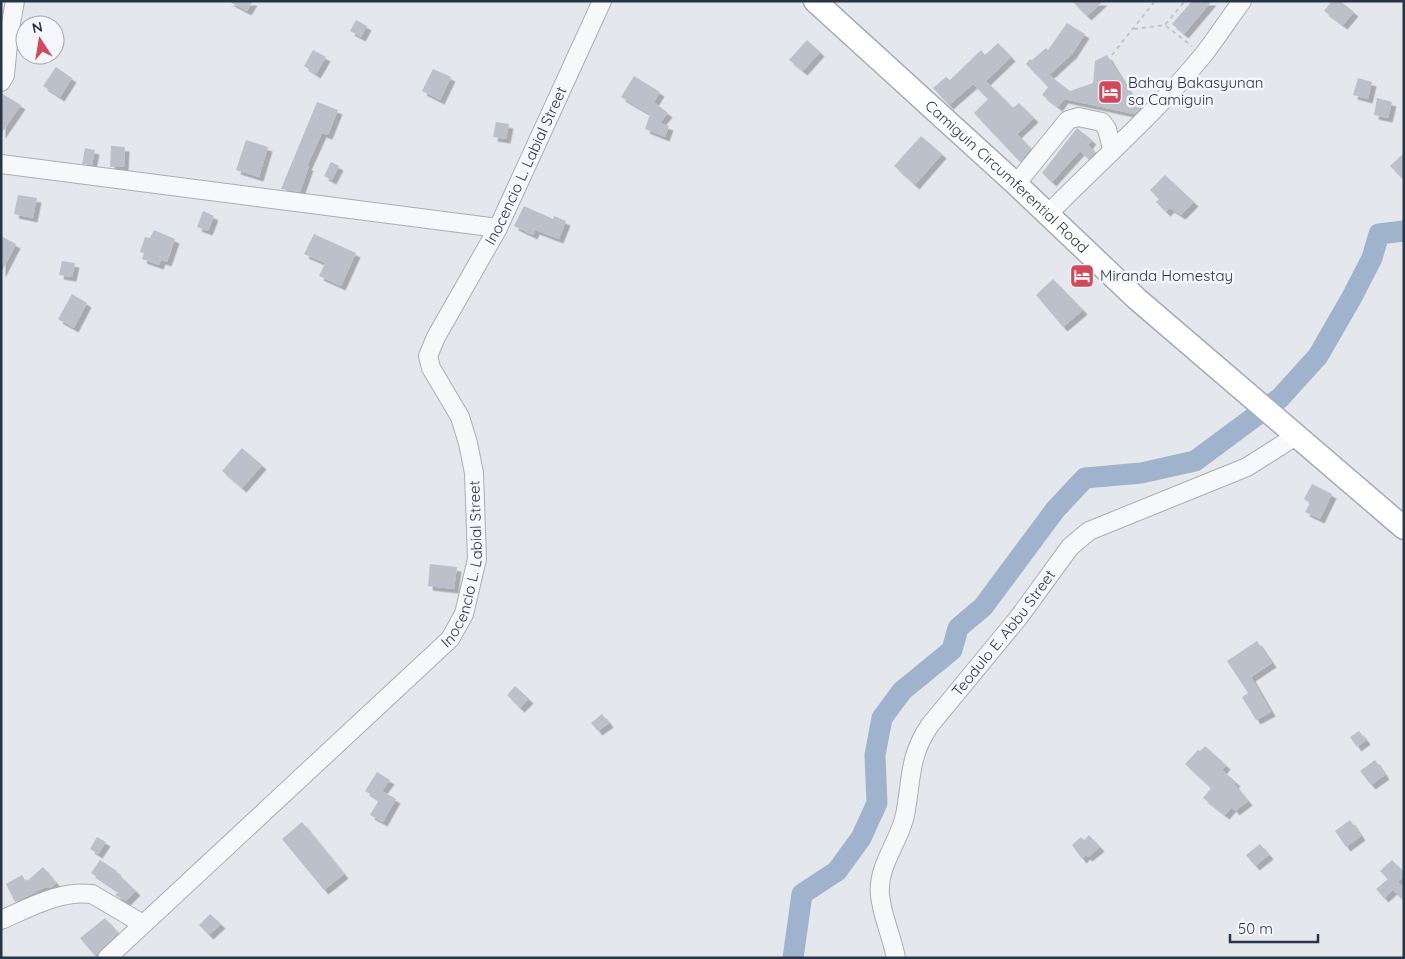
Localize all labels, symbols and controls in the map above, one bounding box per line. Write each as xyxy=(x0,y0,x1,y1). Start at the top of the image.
north arrow xyxy=(15,15,65,65)
text: N xyxy=(30,17,44,37)
place label: Bahay Bakasyunan sa Camiguin xyxy=(1128,73,1264,109)
hotel icon: Bahay Bakasyunan sa Camiguin xyxy=(1097,79,1123,105)
street label: Inocencio L. Labial Street xyxy=(480,83,571,248)
street label: Camiguin Circumferential Road xyxy=(921,96,1093,257)
hotel icon: Miranda Homestay xyxy=(1069,263,1095,289)
place label: Miranda Homestay xyxy=(1100,266,1233,285)
street label: Inocencio L. Labial Street xyxy=(437,480,486,651)
street label: Teodulo E. Abbu Street xyxy=(948,566,1059,700)
scale bar xyxy=(1230,912,1318,944)
text: 50 m xyxy=(1238,919,1273,938)

